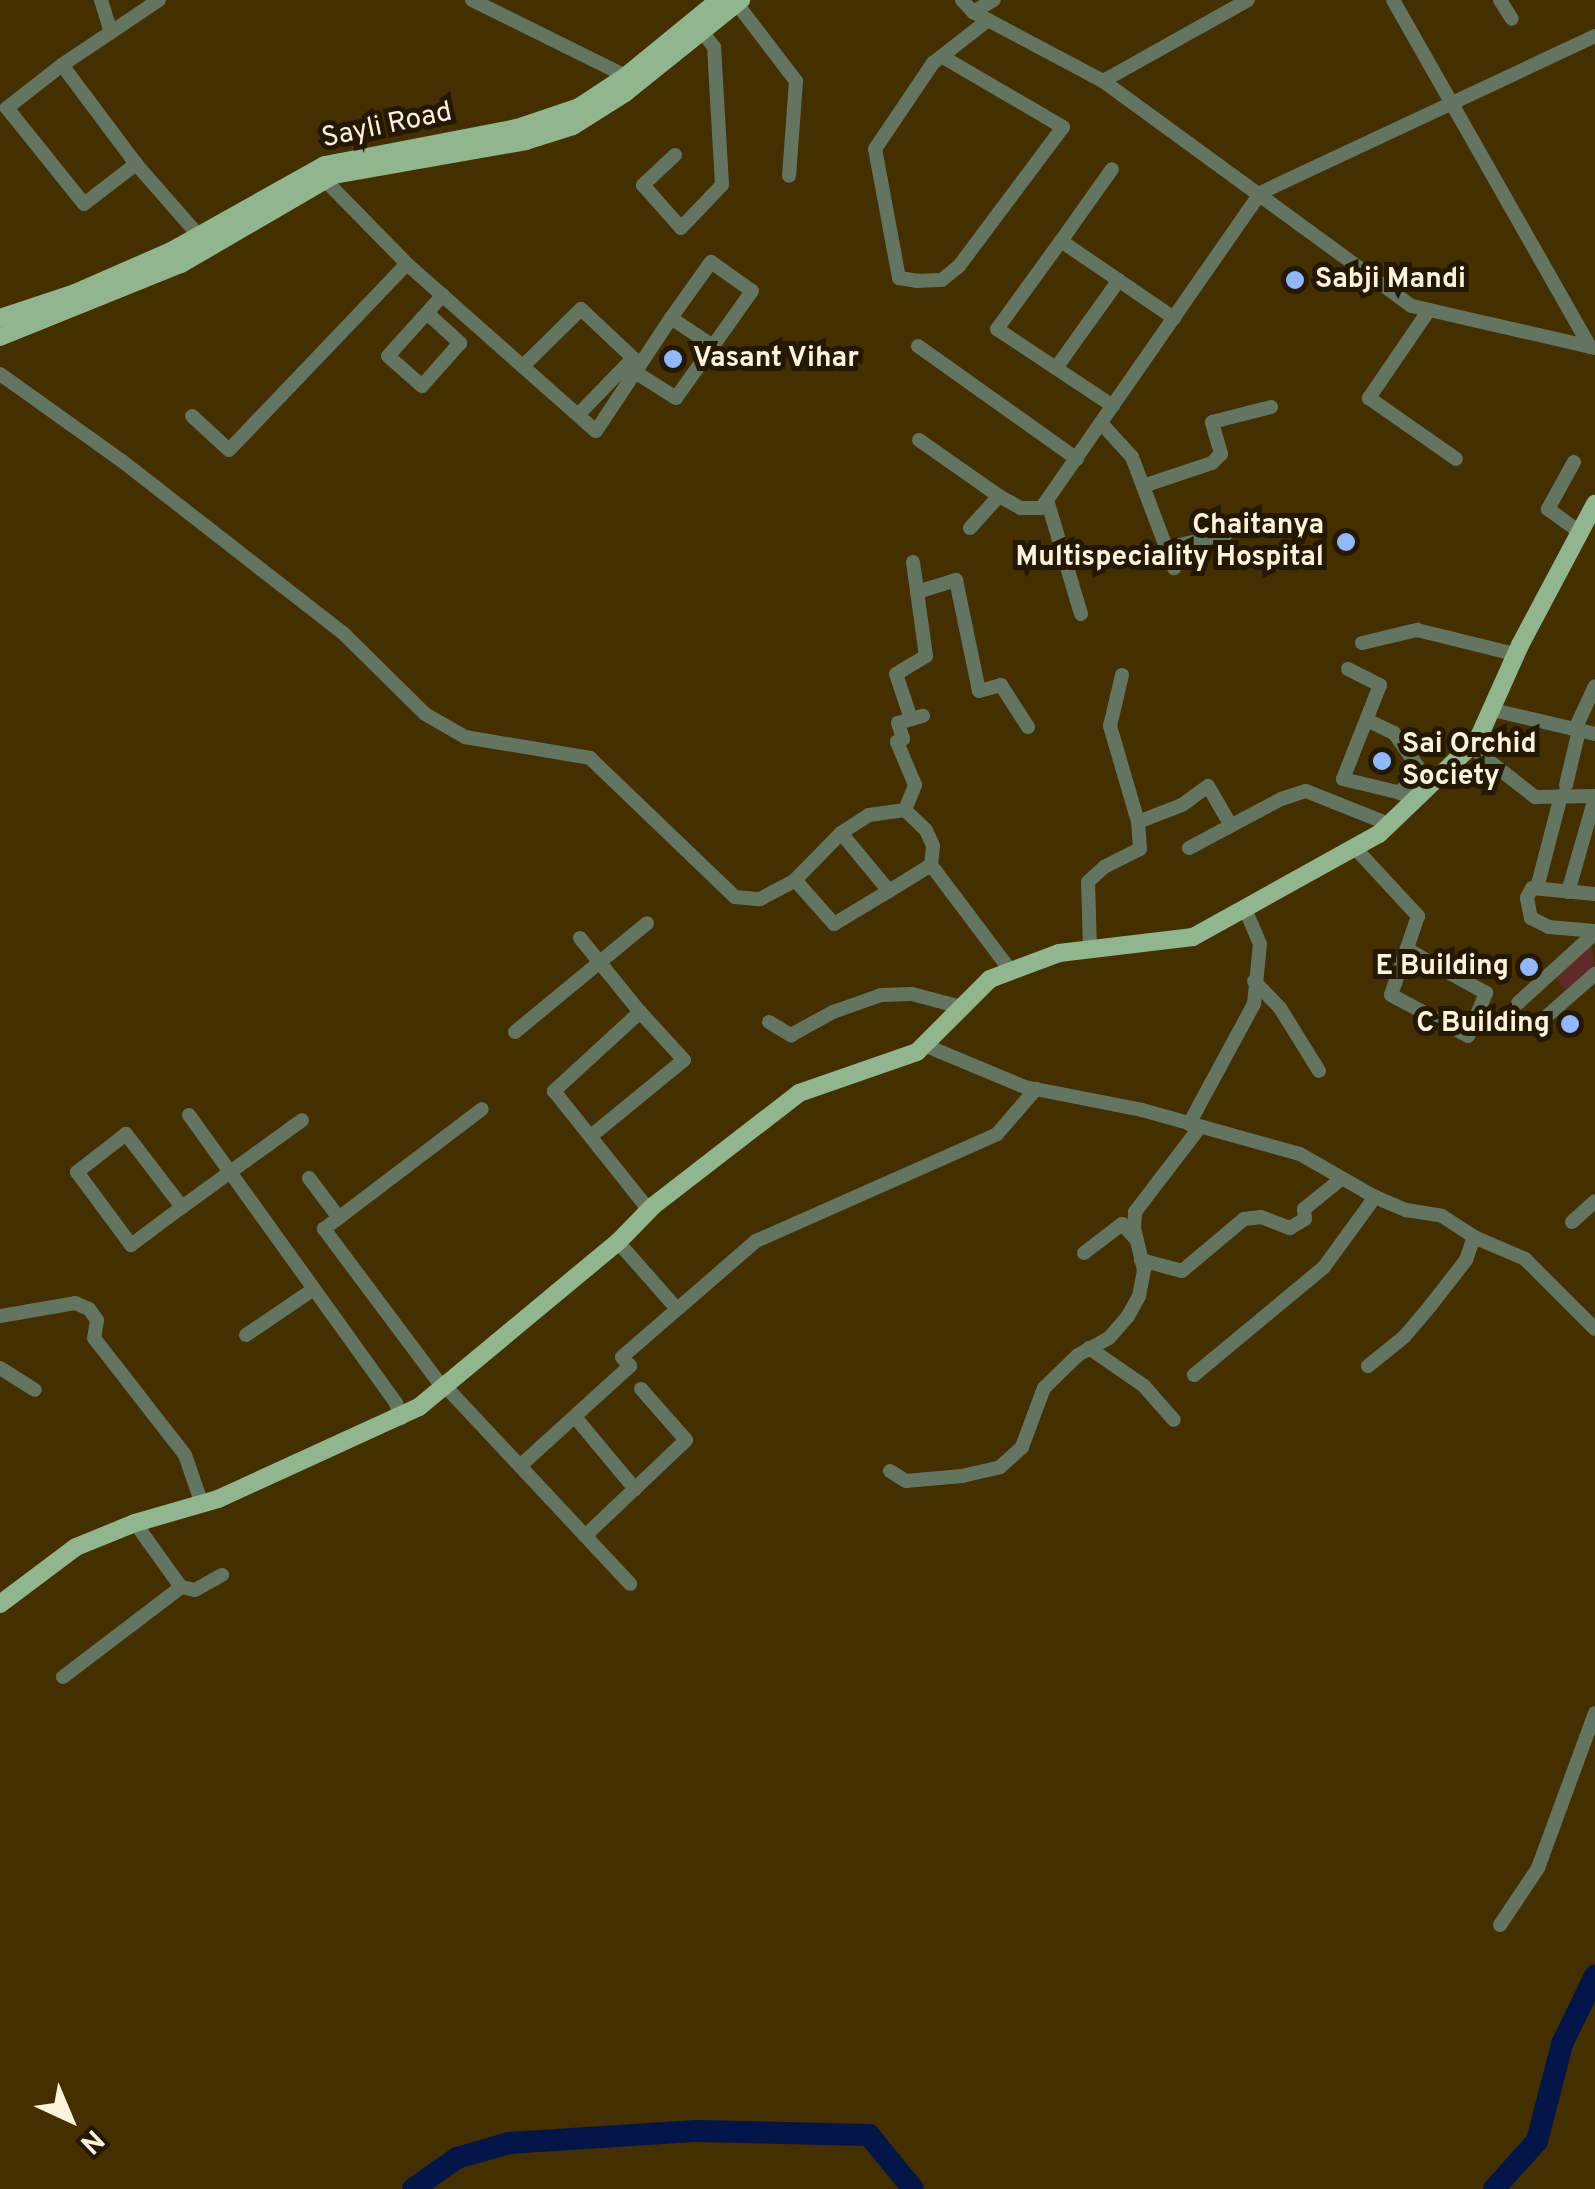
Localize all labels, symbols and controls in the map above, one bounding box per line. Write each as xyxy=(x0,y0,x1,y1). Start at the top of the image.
street label: Sayli Road xyxy=(319,96,455,156)
place label: Sabji Mandi xyxy=(1315,263,1466,297)
marker: Sabji Mandi xyxy=(1284,269,1306,291)
place label: Vasant Vihar xyxy=(693,342,860,376)
marker: Vasant Vihar xyxy=(662,348,684,370)
place label: Chaitanya Multispeciality Hospital xyxy=(1016,509,1324,575)
marker: Chaitanya Multispeciality Hospital xyxy=(1333,529,1359,555)
place label: Sai Orchid Society xyxy=(1402,728,1537,794)
marker: Sai Orchid Society xyxy=(1371,750,1393,772)
place label: E Building xyxy=(1376,950,1509,984)
marker: E Building xyxy=(1518,956,1540,978)
place label: C Building xyxy=(1416,1007,1550,1041)
marker: C Building xyxy=(1559,1013,1581,1035)
north arrow xyxy=(20,2069,120,2169)
text: N xyxy=(71,2121,111,2161)

